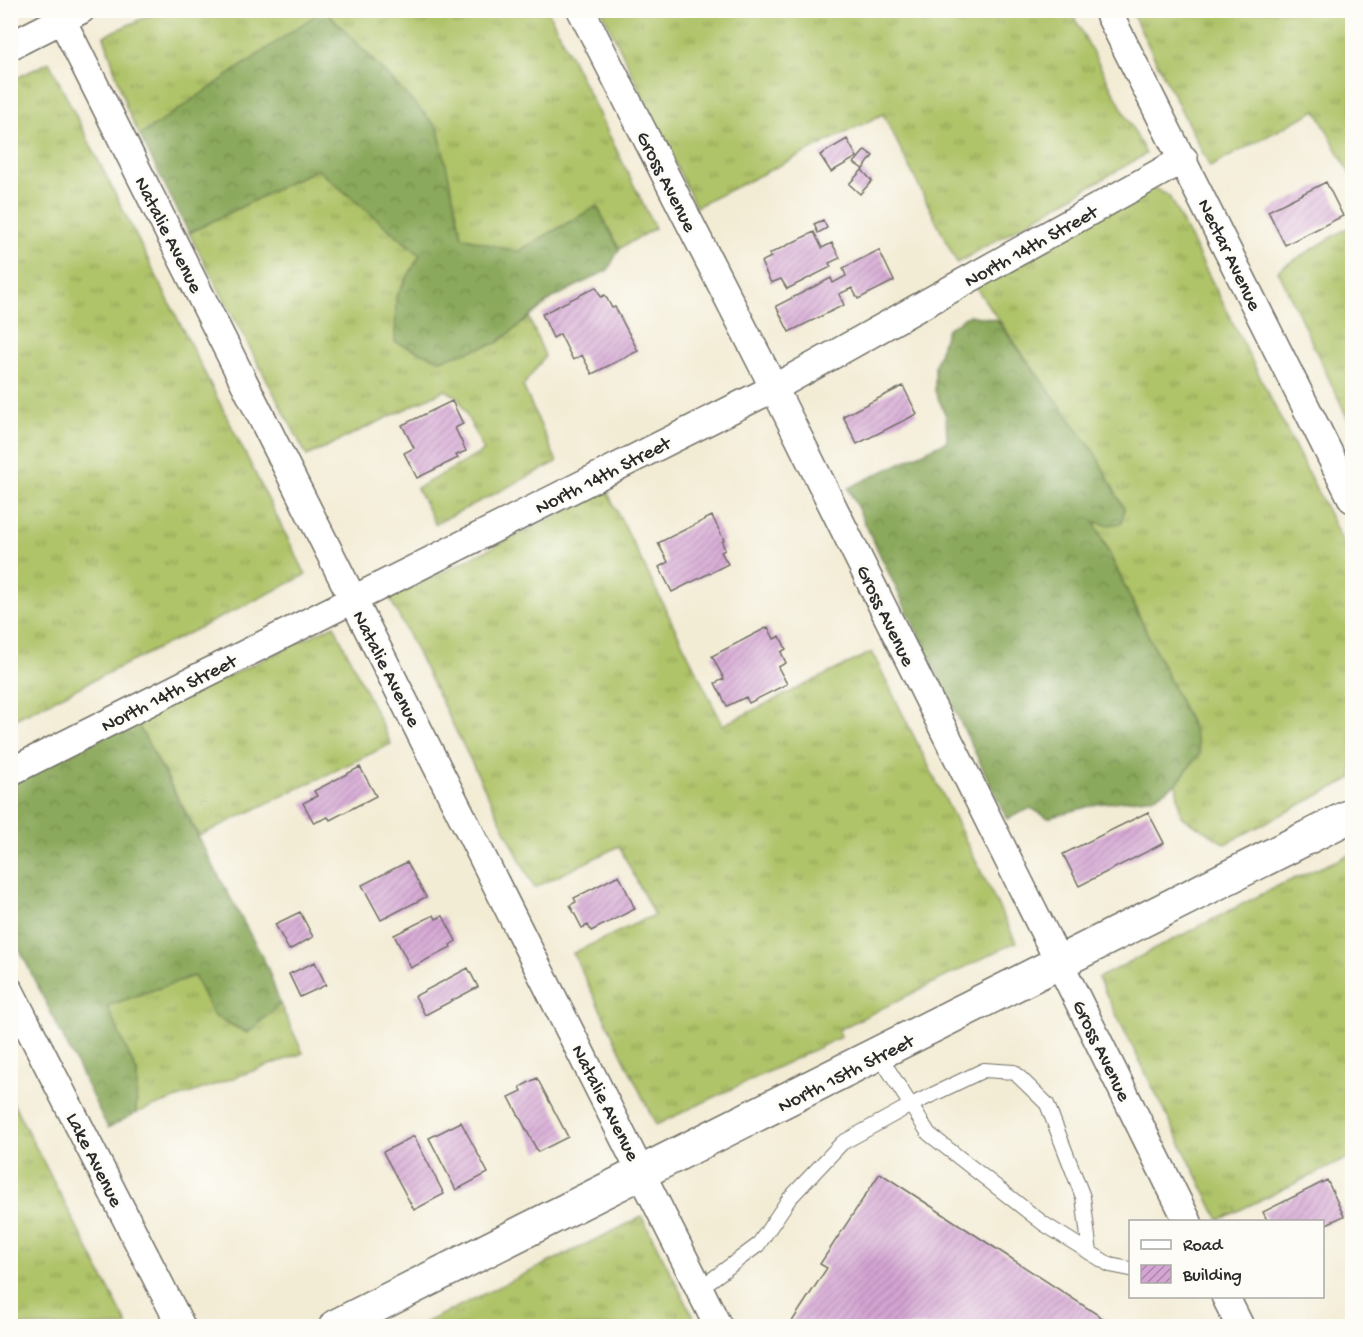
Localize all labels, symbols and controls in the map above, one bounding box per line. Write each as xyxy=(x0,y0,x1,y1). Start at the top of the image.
street label: Gross Avenue xyxy=(630,129,700,237)
street label: Natalie Avenue xyxy=(128,174,206,298)
street label: Nectar Avenue xyxy=(1191,196,1265,316)
street label: North 14th Street xyxy=(961,201,1104,294)
street label: North 14th Street xyxy=(532,432,677,521)
street label: Gross Avenue xyxy=(849,562,919,671)
street label: Natalie Avenue xyxy=(346,608,424,732)
street label: North 14th Street xyxy=(98,650,243,739)
street label: Gross Avenue xyxy=(1065,997,1135,1106)
street label: North 15th Street xyxy=(775,1030,920,1119)
street label: Natalie Avenue xyxy=(565,1042,643,1166)
street label: Lake Avenue xyxy=(59,1110,127,1212)
legend xyxy=(1129,1220,1324,1298)
text: Road xyxy=(1183,1236,1224,1257)
text: Building xyxy=(1182,1266,1242,1287)

